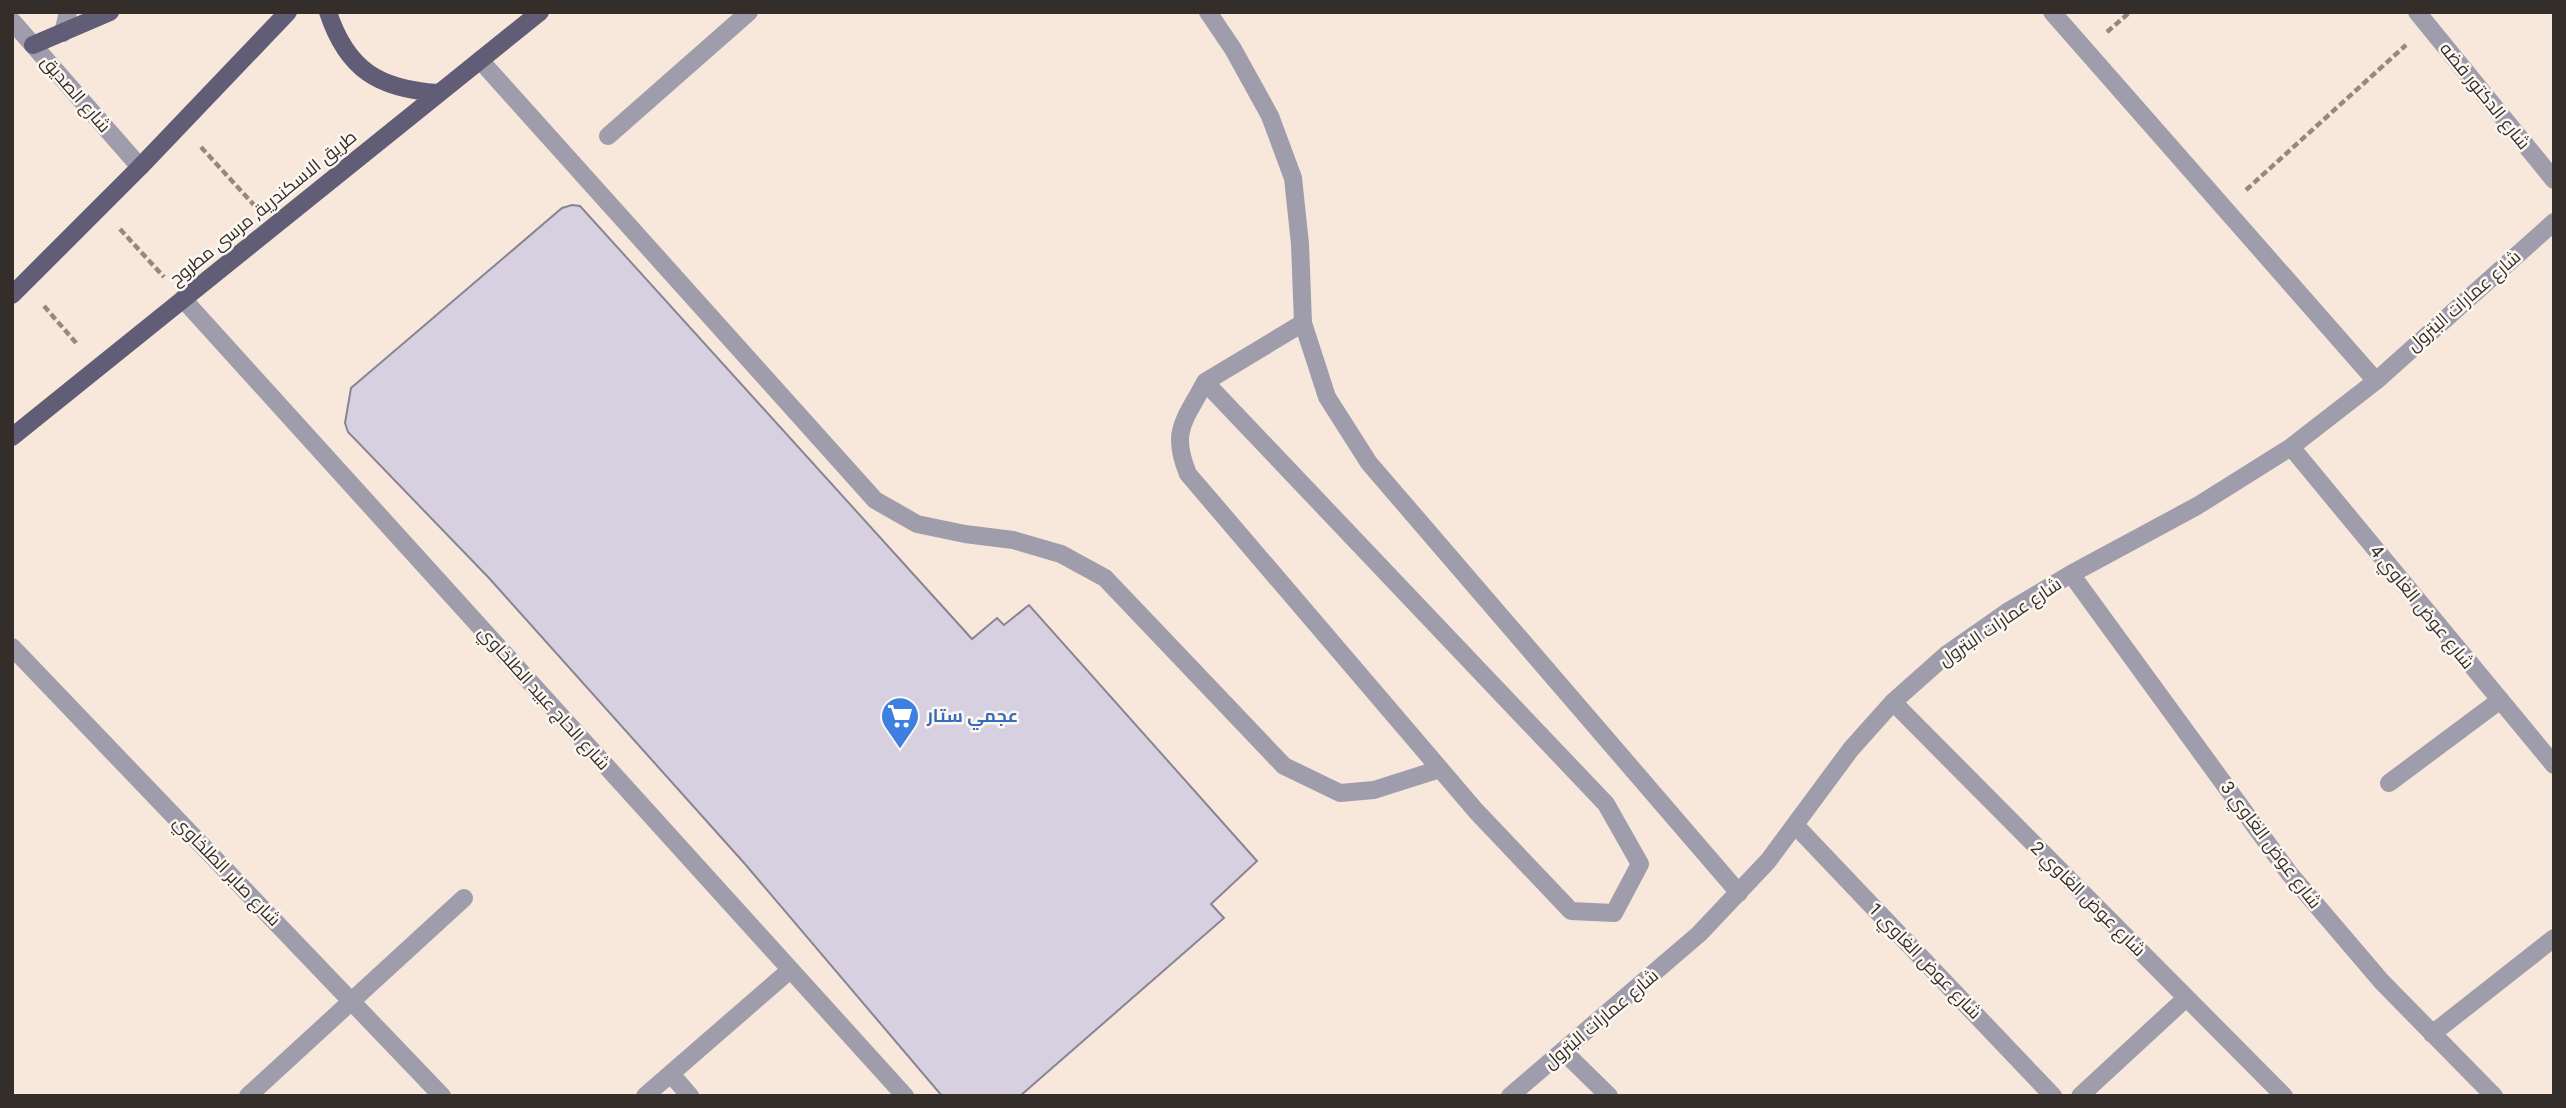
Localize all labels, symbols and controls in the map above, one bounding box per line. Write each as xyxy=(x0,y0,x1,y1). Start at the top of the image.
street label: شارع الدكتور فضه xyxy=(2434,38,2535,155)
street label: شارع الصديق xyxy=(36,51,115,138)
street label: طريق الاسكندرية, مرسى مطروح xyxy=(165,126,362,291)
street label: شارع عمارات البترول xyxy=(2403,246,2526,357)
street label: شارع عوض الغاوي 4 xyxy=(2363,540,2479,675)
street label: شارع عمارات البترول xyxy=(1934,573,2066,672)
street label: شارع الحاج عبيد الطلخاوي xyxy=(471,621,615,777)
supermarket icon: عجمي ستار xyxy=(879,695,921,750)
place label: عجمي ستار xyxy=(926,705,1018,731)
street label: شارع عوض الغاوي 3 xyxy=(2214,777,2326,915)
street label: شارع صابر الطلخاوي xyxy=(167,811,285,933)
street label: شارع عوض الغاوي 2 xyxy=(2024,837,2150,963)
street label: شارع عوض الغاوي 1 xyxy=(1862,898,1986,1026)
street label: شارع عمارات البترول xyxy=(1539,965,1664,1074)

